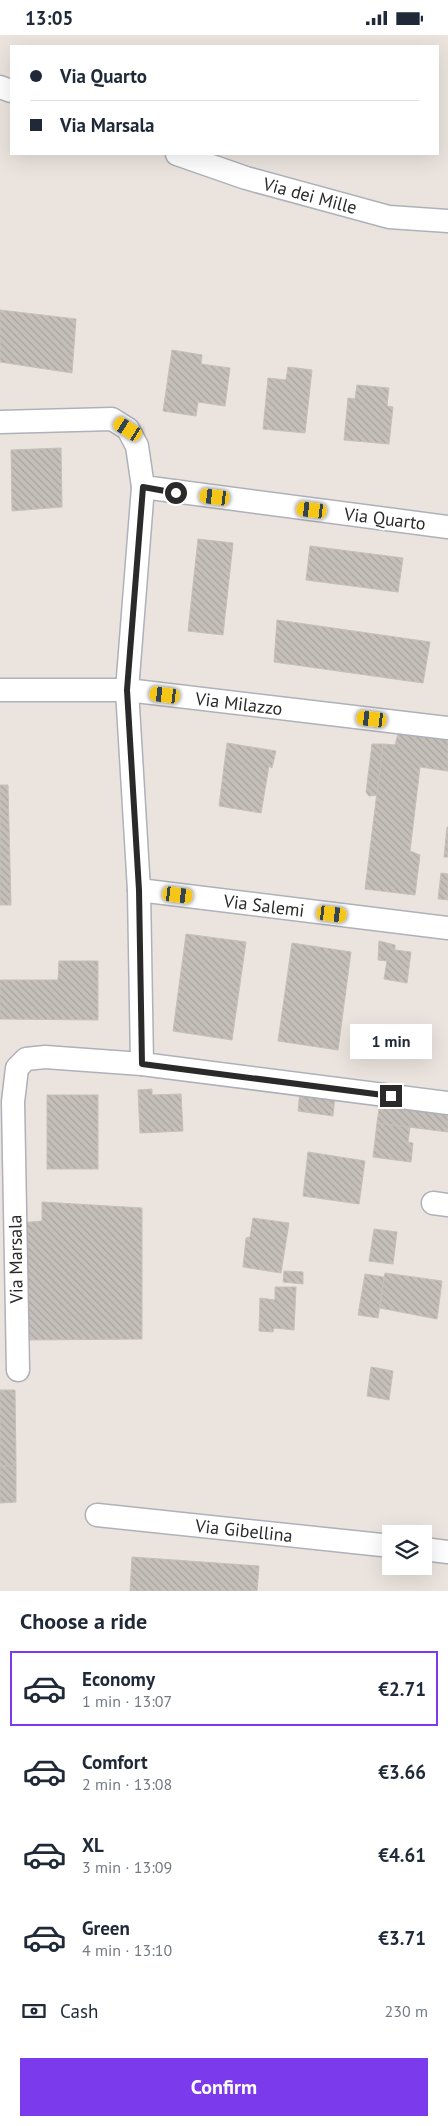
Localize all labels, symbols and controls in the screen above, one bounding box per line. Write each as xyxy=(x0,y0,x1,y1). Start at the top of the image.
text: 13:05 xyxy=(25,6,73,30)
text: Via Quarto xyxy=(60,64,147,88)
text: Via Marsala xyxy=(60,113,155,137)
street label: Via dei Mille xyxy=(260,172,359,219)
car xyxy=(111,415,144,443)
route start xyxy=(165,482,187,504)
car xyxy=(199,488,230,506)
car xyxy=(296,501,327,519)
street label: Via Quarto xyxy=(342,502,427,535)
car xyxy=(149,686,180,704)
street label: Via Milazzo xyxy=(193,687,284,720)
car xyxy=(356,710,387,728)
car xyxy=(162,886,193,904)
street label: Via Salemi xyxy=(221,889,306,922)
car xyxy=(316,905,347,923)
callout: 1 min xyxy=(350,1023,432,1059)
text: 1 min xyxy=(371,1031,411,1051)
route end xyxy=(380,1085,402,1107)
street label: Via Marsala xyxy=(3,1214,28,1305)
street label: Via Gibellina xyxy=(193,1514,294,1547)
map controls xyxy=(382,1525,432,1575)
button: layers xyxy=(382,1525,432,1575)
text: Choose a ride xyxy=(20,1607,147,1635)
icon: car xyxy=(22,1666,67,1711)
text: Economy xyxy=(82,1667,155,1691)
text: €2.71 xyxy=(378,1677,426,1701)
text: 1 min · 13:07 xyxy=(82,1691,172,1711)
icon: car xyxy=(22,1749,67,1794)
text: Comfort xyxy=(82,1750,148,1774)
text: €3.66 xyxy=(378,1760,426,1784)
text: 2 min · 13:08 xyxy=(82,1774,172,1794)
icon: car xyxy=(22,1832,67,1877)
text: XL xyxy=(82,1833,104,1857)
text: €4.61 xyxy=(378,1843,426,1867)
text: 3 min · 13:09 xyxy=(82,1857,172,1877)
icon: car xyxy=(22,1915,67,1960)
text: Green xyxy=(82,1916,130,1940)
text: €3.71 xyxy=(378,1926,426,1950)
text: 4 min · 13:10 xyxy=(82,1940,172,1960)
icon: cash xyxy=(20,1997,48,2025)
text: Cash xyxy=(60,1999,98,2023)
text: 230 m xyxy=(385,2001,428,2021)
button: Confirm xyxy=(20,2058,428,2116)

